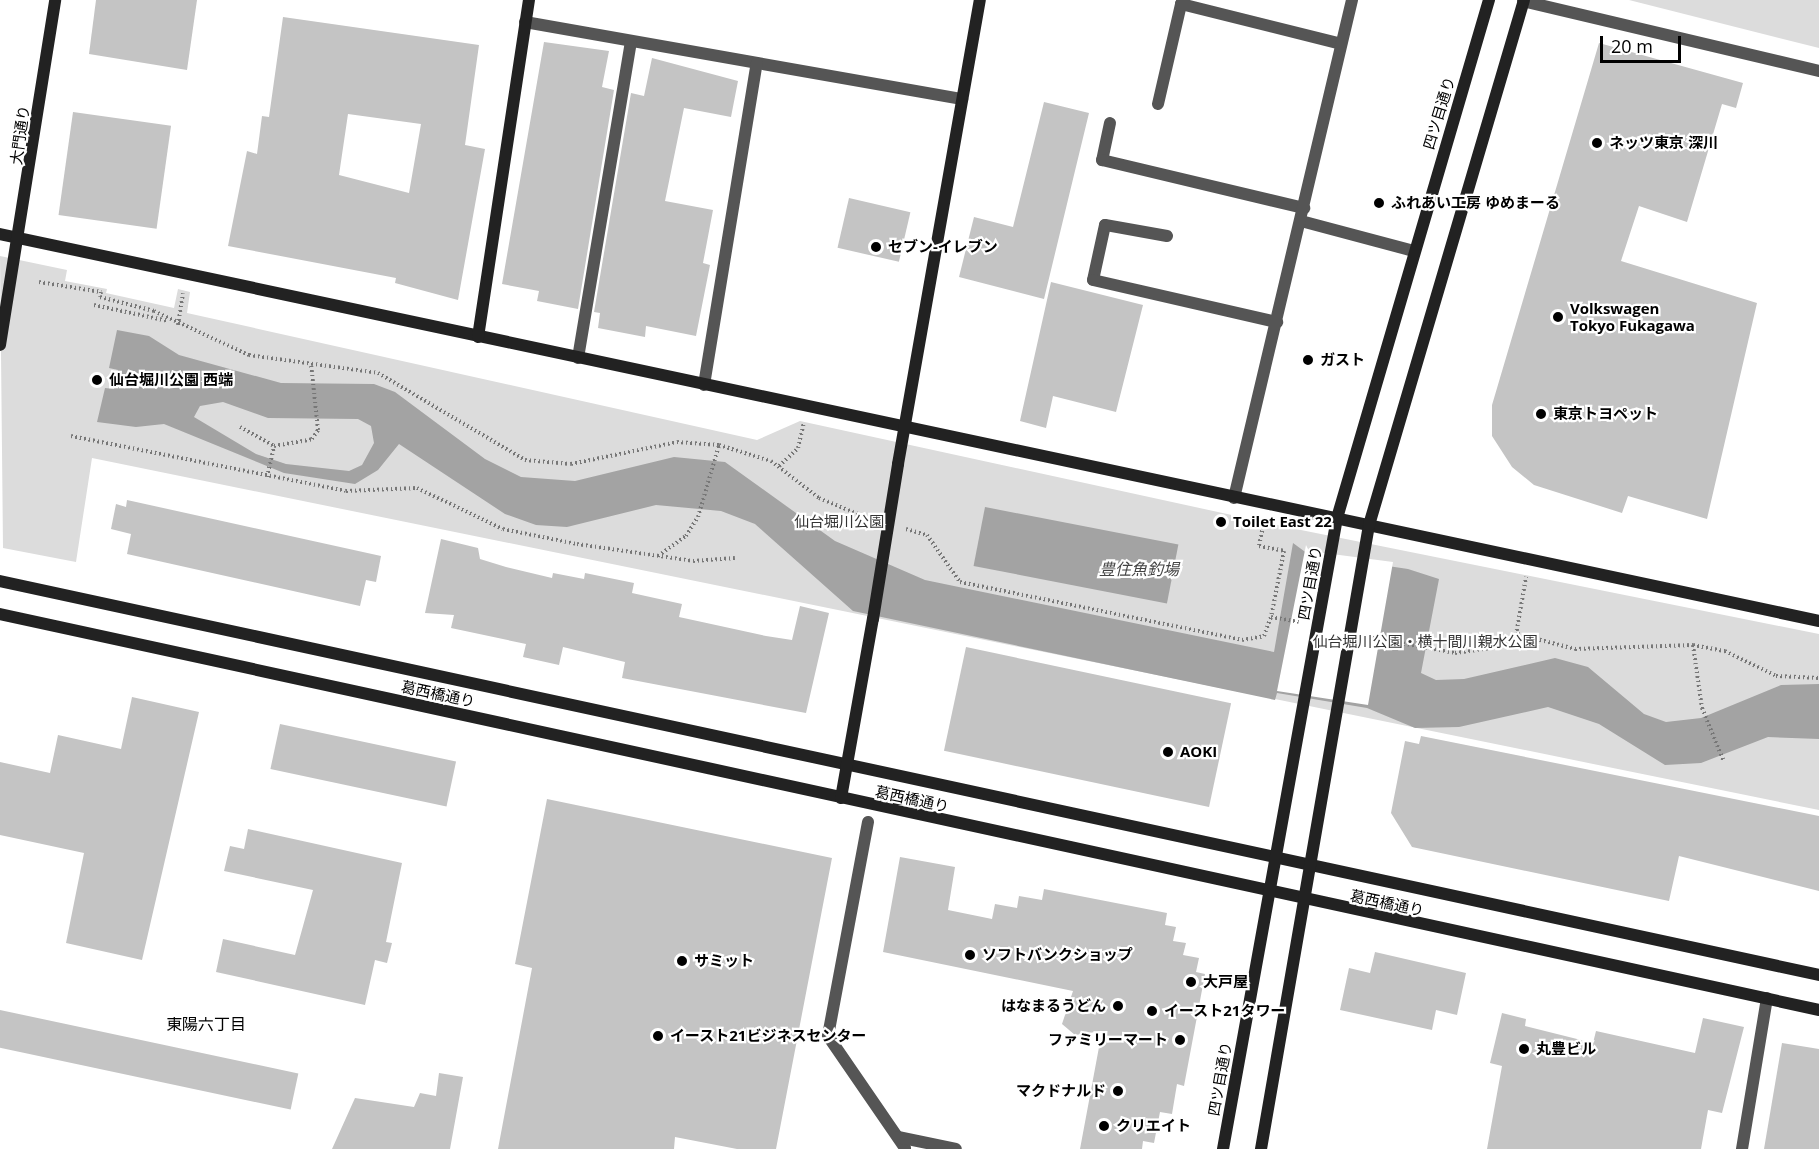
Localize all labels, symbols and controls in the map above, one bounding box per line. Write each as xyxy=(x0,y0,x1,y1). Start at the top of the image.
scale bar xyxy=(1603,24,1684,62)
text: 20 m xyxy=(1611,34,1653,58)
street label: 四ツ目通り xyxy=(1419,75,1459,151)
street label: 大門通り xyxy=(7,104,33,166)
place label: ネッツ東京 深川 xyxy=(1609,134,1718,152)
marker: ネッツ東京 深川 xyxy=(1590,136,1604,150)
place label: ふれあい工房 ゆめまーる xyxy=(1391,194,1560,212)
marker: ふれあい工房 ゆめまーる xyxy=(1372,196,1386,210)
place label: セブン-イレブン xyxy=(888,238,998,256)
marker: セブン-イレブン xyxy=(869,240,883,254)
place label: Volkswagen Tokyo Fukagawa xyxy=(1570,299,1695,334)
marker: Volkswagen Tokyo Fukagawa xyxy=(1551,310,1565,324)
place label: ガスト xyxy=(1320,351,1365,369)
marker: ガスト xyxy=(1301,353,1315,367)
place label: 仙台堀川公園 西端 xyxy=(109,371,233,389)
marker: 仙台堀川公園 西端 xyxy=(90,373,104,387)
place label: 東京トヨペット xyxy=(1553,405,1658,423)
marker: 東京トヨペット xyxy=(1534,407,1548,421)
park label: 仙台堀川公園 xyxy=(794,513,884,531)
place label: Toilet East 22 xyxy=(1233,513,1332,531)
marker: Toilet East 22 xyxy=(1214,515,1228,529)
street label: 四ツ目通り xyxy=(1295,545,1325,621)
water label: 豊住魚釣場 xyxy=(1099,559,1179,579)
park label: 仙台堀川公園・横十間川親水公園 xyxy=(1313,633,1537,651)
street label: 葛西橋通り xyxy=(399,677,477,711)
place label: AOKI xyxy=(1180,743,1217,761)
marker: AOKI xyxy=(1161,745,1175,759)
street label: 葛西橋通り xyxy=(873,782,951,816)
street label: 葛西橋通り xyxy=(1348,886,1426,920)
place label: ソフトバンクショップ xyxy=(982,946,1132,964)
marker: ソフトバンクショップ xyxy=(963,948,977,962)
place label: サミット xyxy=(694,952,754,970)
marker: サミット xyxy=(675,954,689,968)
place label: 大戸屋 xyxy=(1203,973,1248,991)
marker: 大戸屋 xyxy=(1184,975,1198,989)
place label: はなまるうどん xyxy=(1001,997,1106,1015)
marker: はなまるうどん xyxy=(1111,999,1125,1013)
place label: イースト21タワー xyxy=(1164,1002,1286,1020)
marker: イースト21タワー xyxy=(1145,1004,1159,1018)
district label: 東陽六丁目 xyxy=(166,1014,246,1034)
place label: イースト21ビジネスセンター xyxy=(670,1027,867,1045)
marker: イースト21ビジネスセンター xyxy=(651,1029,665,1043)
place label: ファミリーマート xyxy=(1048,1031,1168,1049)
marker: ファミリーマート xyxy=(1173,1033,1187,1047)
place label: 丸豊ビル xyxy=(1536,1040,1596,1058)
street label: 四ツ目通り xyxy=(1205,1041,1235,1117)
marker: 丸豊ビル xyxy=(1517,1042,1531,1056)
place label: マクドナルド xyxy=(1016,1082,1106,1100)
marker: マクドナルド xyxy=(1111,1084,1125,1098)
place label: クリエイト xyxy=(1116,1117,1191,1135)
marker: クリエイト xyxy=(1097,1119,1111,1133)

